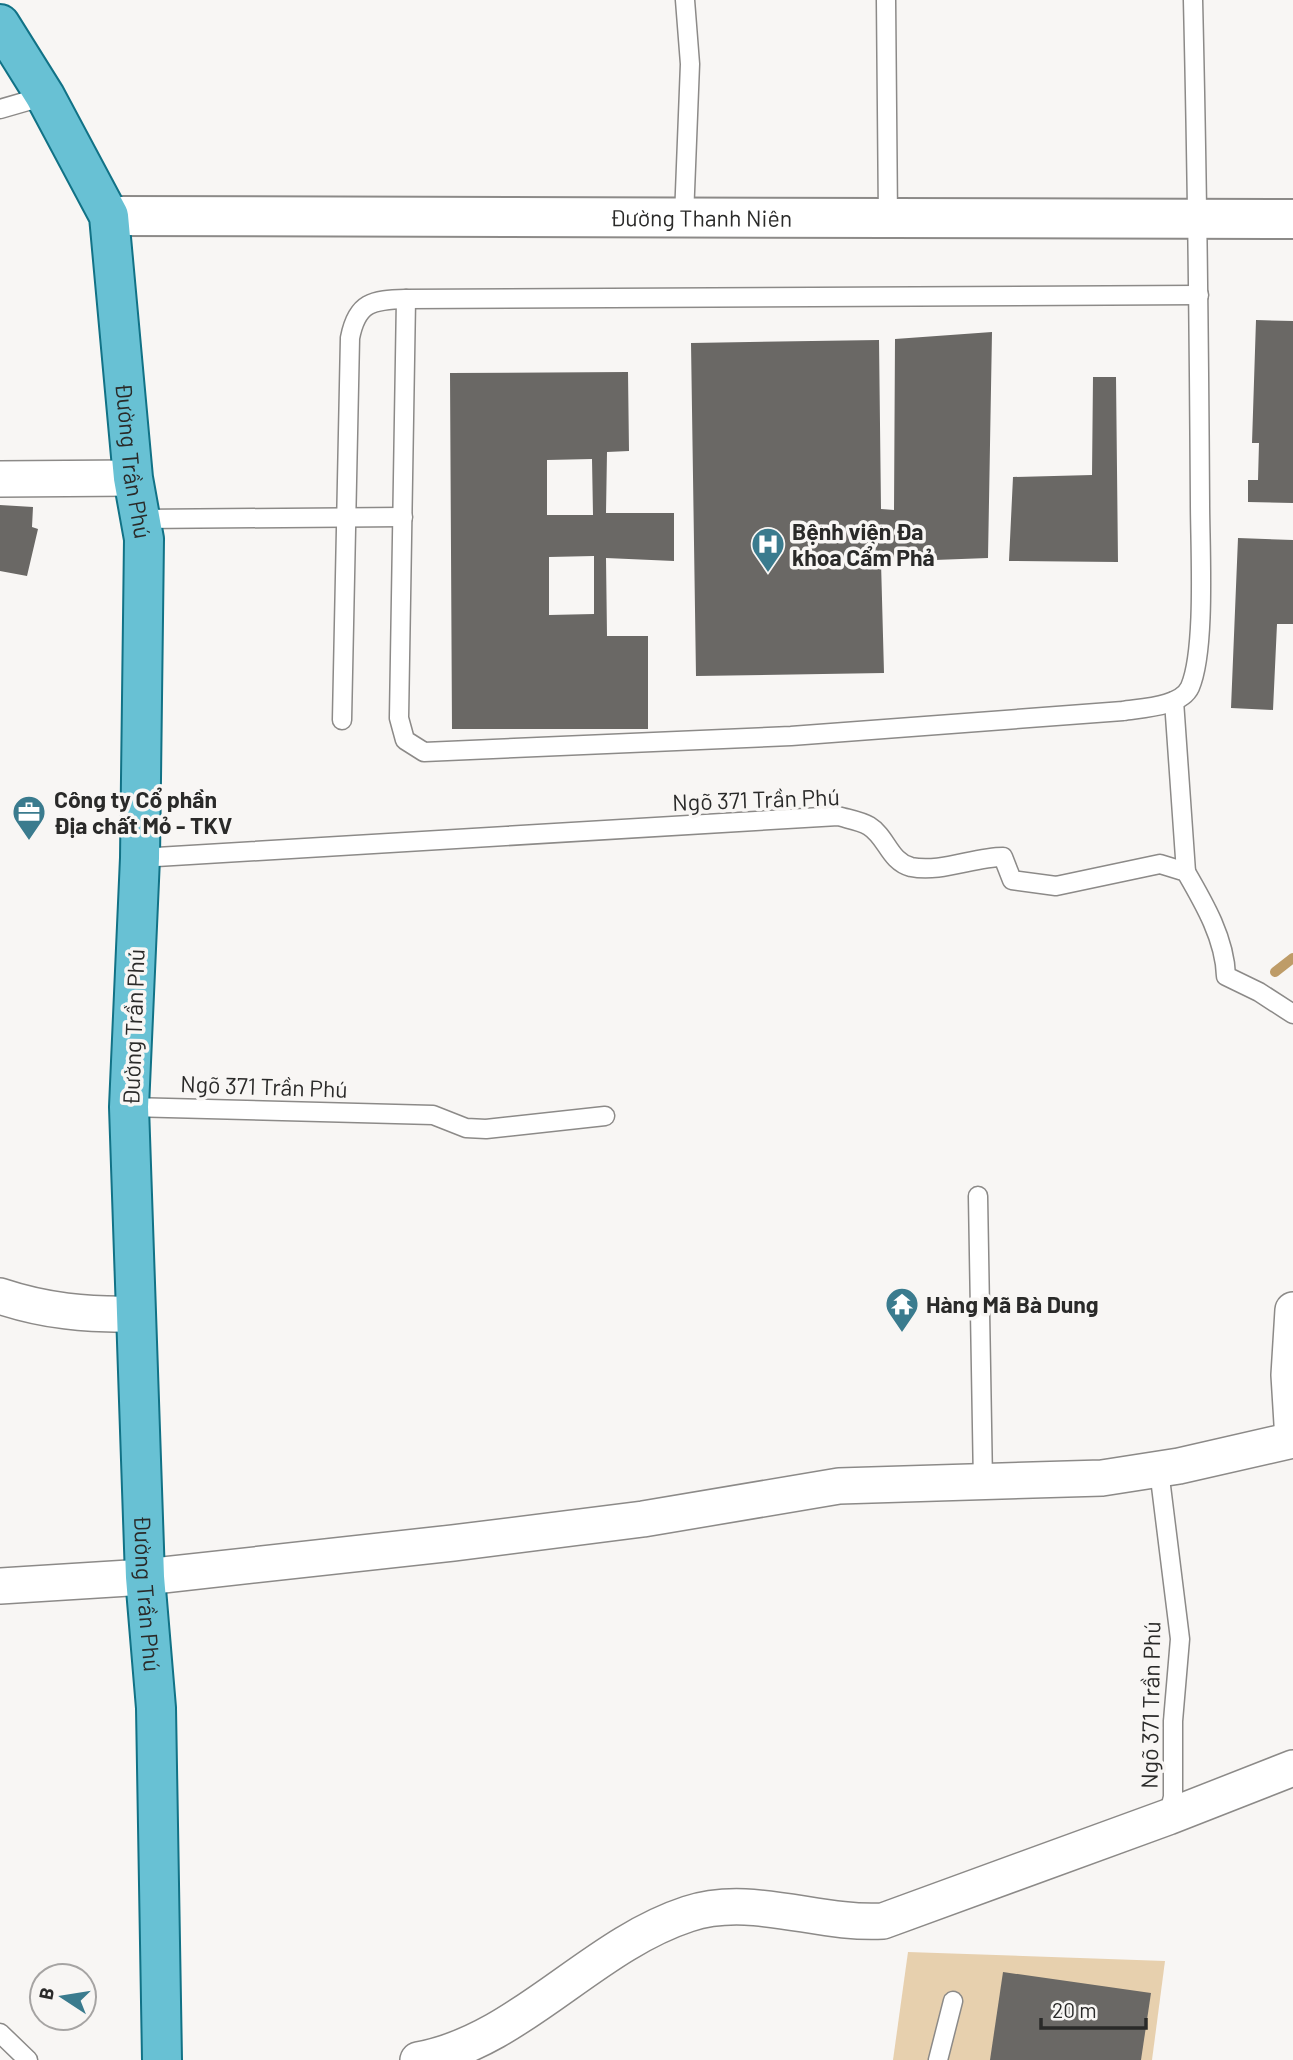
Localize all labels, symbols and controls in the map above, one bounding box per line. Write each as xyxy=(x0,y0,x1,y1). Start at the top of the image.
street label: Đường Thanh Niên xyxy=(610,203,792,232)
street label: Đường Trần Phú xyxy=(110,382,158,541)
place label: Bệnh viện Đa khoa Cẩm Phả xyxy=(792,517,935,571)
hospital icon: Bệnh viện Đa khoa Cẩm Phả xyxy=(749,525,787,574)
street label: Ngõ 371 Trần Phú xyxy=(672,782,840,816)
place label: Công ty Cổ phần Địa chất Mỏ - TKV xyxy=(54,785,232,839)
office icon: Công ty Cổ phần Địa chất Mỏ - TKV xyxy=(10,793,48,842)
street label: Đường Trần Phú xyxy=(116,948,150,1106)
street label: Ngõ 371 Trần Phú xyxy=(180,1069,348,1103)
temple icon: Hàng Mã Bà Dung xyxy=(883,1285,921,1334)
place label: Hàng Mã Bà Dung xyxy=(926,1290,1099,1318)
street label: Đường Trần Phú xyxy=(129,1515,167,1673)
street label: Ngõ 371 Trần Phú xyxy=(1135,1621,1165,1789)
north arrow xyxy=(28,1962,98,2032)
text: B xyxy=(33,1985,58,2002)
scale bar xyxy=(1041,1986,1146,2030)
text: 20 m xyxy=(1052,1997,1097,2022)

